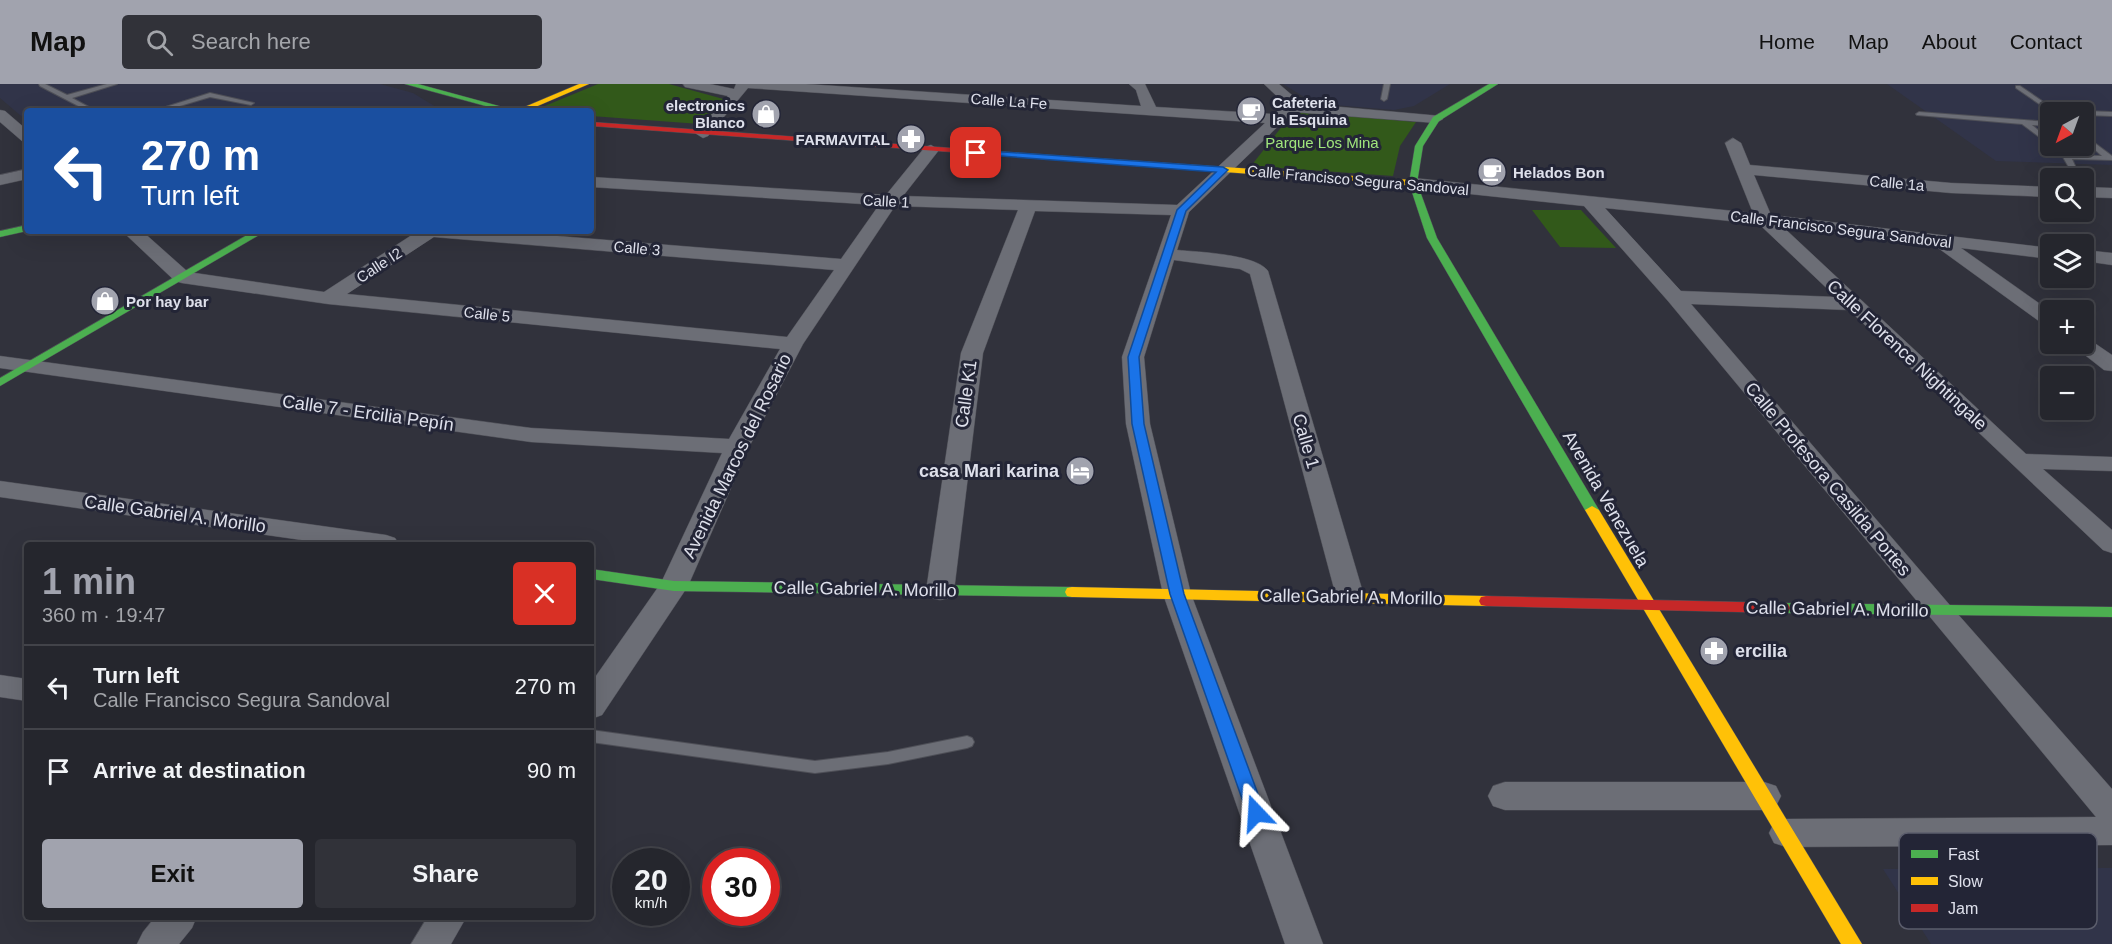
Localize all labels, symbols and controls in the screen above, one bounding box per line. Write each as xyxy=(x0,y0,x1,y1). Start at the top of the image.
search box xyxy=(122,15,542,69)
text: Map xyxy=(30,26,86,57)
icon: search xyxy=(143,26,176,59)
text: Search here xyxy=(191,29,311,54)
text: Home xyxy=(1759,30,1815,53)
text: Map xyxy=(1848,30,1889,53)
text: About xyxy=(1922,30,1977,53)
text: Contact xyxy=(2010,30,2082,53)
street label: Calle La Fe xyxy=(970,90,1048,112)
place label: Cafeteria la Esquina xyxy=(1272,94,1348,128)
cafe icon: Cafeteria la Esquina xyxy=(1235,95,1267,127)
place label: electronics Blanco xyxy=(666,97,745,131)
shop icon: electronics Blanco xyxy=(750,98,782,130)
north arrow xyxy=(2040,102,2094,156)
map controls xyxy=(2040,102,2094,420)
pharmacy icon: FARMAVITAL xyxy=(895,123,927,155)
pin xyxy=(950,127,1001,178)
place label: FARMAVITAL xyxy=(796,131,890,148)
icon: left xyxy=(42,132,120,210)
text: 270 m xyxy=(141,132,260,179)
park label: Parque Los Mina xyxy=(1265,134,1379,151)
icon: arrive xyxy=(959,136,992,169)
cafe icon: Helados Bon xyxy=(1476,156,1508,188)
street label: Calle Francisco Segura Sandoval xyxy=(1246,162,1470,198)
place label: Helados Bon xyxy=(1513,164,1605,181)
button: search xyxy=(2040,168,2094,222)
street label: Calle 1a xyxy=(1869,172,1926,194)
text: Turn left xyxy=(141,181,239,211)
street label: Calle 1 xyxy=(862,191,910,211)
street label: Calle Francisco Segura Sandoval xyxy=(1729,207,1953,251)
button: layers xyxy=(2040,234,2094,288)
street label: Calle 3 xyxy=(613,237,661,259)
street label: Calle I2 xyxy=(353,244,405,286)
street label: Calle Florence Nightingale xyxy=(1823,276,1991,434)
shop icon: Por hay bar xyxy=(89,285,121,317)
place label: Por hay bar xyxy=(126,293,209,310)
button: + xyxy=(2040,300,2094,354)
street label: Calle 5 xyxy=(463,303,511,325)
street label: Avenida Marcos del Rosario xyxy=(679,351,795,561)
street label: Calle K1 xyxy=(951,359,981,429)
button: − xyxy=(2040,366,2094,420)
street label: Calle Profesora Casilda Portes xyxy=(1741,378,1915,580)
street label: Calle 7 - Ercilia Pepín xyxy=(281,391,455,435)
street label: Calle 1 xyxy=(1289,411,1323,471)
street label: Avenida Venezuela xyxy=(1559,427,1654,571)
hotel icon: casa Mari karina xyxy=(1064,455,1096,487)
place label: casa Mari karina xyxy=(919,461,1060,481)
street label: Calle Gabriel A. Morillo xyxy=(83,491,267,537)
text: 1 min xyxy=(42,561,136,602)
button: close xyxy=(513,562,576,625)
street label: Calle Gabriel A. Morillo xyxy=(773,577,957,601)
street label: Calle Gabriel A. Morillo xyxy=(1259,585,1443,609)
street label: Calle Gabriel A. Morillo xyxy=(1745,597,1929,621)
text: 360 m · 19:47 xyxy=(42,604,165,626)
pharmacy icon: ercilia xyxy=(1698,635,1730,667)
place label: ercilia xyxy=(1735,641,1788,661)
text: Turn left xyxy=(93,663,179,688)
icon: left xyxy=(42,671,75,704)
text: 270 m xyxy=(515,674,576,699)
text: Calle Francisco Segura Sandoval xyxy=(93,689,390,711)
icon: arrive xyxy=(42,755,75,788)
text: Arrive at destination xyxy=(93,758,306,783)
text: 90 m xyxy=(527,758,576,783)
position arrow xyxy=(1224,781,1288,845)
legend xyxy=(1899,833,2097,929)
button: Exit xyxy=(42,839,303,908)
button: Share xyxy=(315,839,576,908)
text: Fast xyxy=(1948,846,1980,863)
speed limit sign: 30 xyxy=(702,848,780,926)
text: 20 xyxy=(634,863,668,896)
text: Slow xyxy=(1948,873,1983,890)
text: km/h xyxy=(635,894,667,911)
text: Jam xyxy=(1948,900,1978,917)

